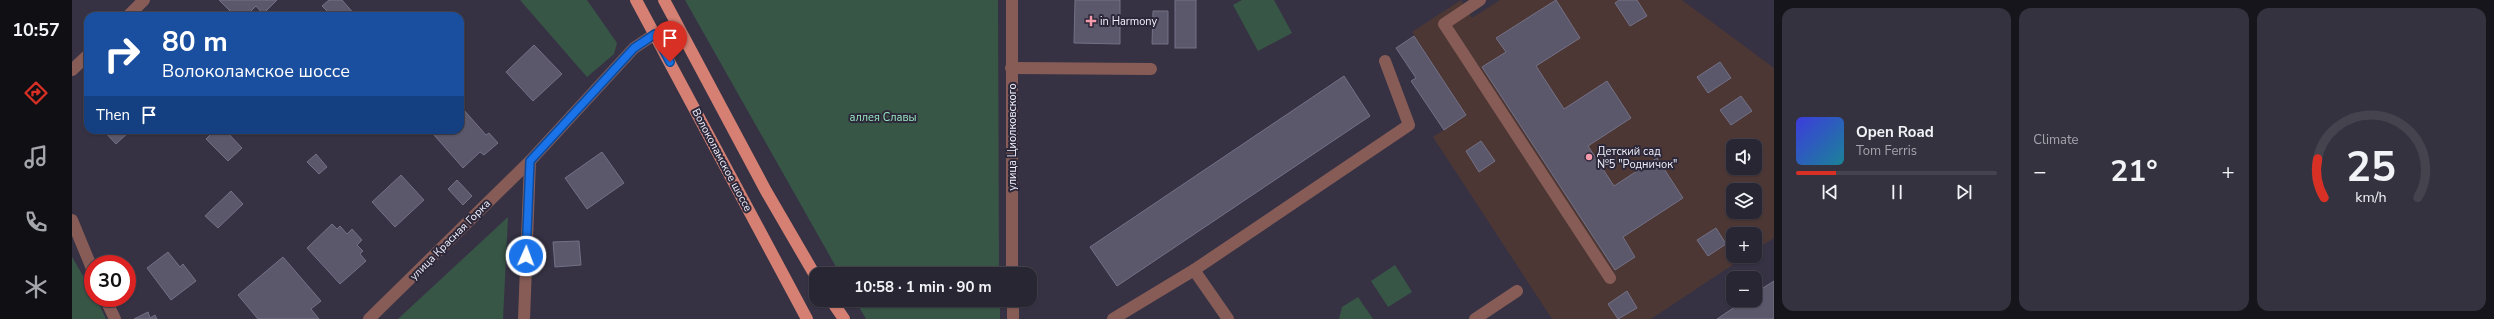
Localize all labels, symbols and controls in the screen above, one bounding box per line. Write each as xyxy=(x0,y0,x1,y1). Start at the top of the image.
place label: in Harmony xyxy=(1100,14,1157,29)
marker: in Harmony xyxy=(1085,15,1097,27)
text: 10:57 xyxy=(12,18,60,42)
pin xyxy=(653,21,687,62)
text: 80 m xyxy=(162,23,228,61)
icon: arrive xyxy=(659,27,681,49)
icon: right xyxy=(96,28,148,80)
text: Волоколамское шоссе xyxy=(162,59,350,83)
icon: directions xyxy=(22,79,50,107)
street label: улица Циолковского xyxy=(1005,83,1020,191)
icon: arrive xyxy=(138,104,160,126)
text: Then xyxy=(96,105,130,125)
street label: Волоколамское шоссе xyxy=(688,106,756,214)
park label: аллея Славы xyxy=(850,110,916,125)
text: Open Road xyxy=(1856,122,1934,142)
text: Climate xyxy=(2033,131,2078,149)
text: 25 xyxy=(2346,138,2396,195)
map controls xyxy=(1726,139,1762,307)
button: sound xyxy=(1726,139,1762,175)
text: Tom Ferris xyxy=(1856,142,1917,160)
icon: music xyxy=(22,143,50,171)
place label: Детский сад №5 "Родничок" xyxy=(1597,144,1677,172)
text: 21° xyxy=(2110,151,2158,192)
marker: Детский сад №5 "Родничок" xyxy=(1584,152,1594,162)
text: − xyxy=(2033,157,2047,187)
text: + xyxy=(2221,157,2235,187)
icon: previous xyxy=(1819,181,1841,203)
icon: pause xyxy=(1886,181,1908,203)
icon: next xyxy=(1953,181,1975,203)
button: layers xyxy=(1726,183,1762,219)
text: km/h xyxy=(2356,187,2387,206)
street label: улица Красная Горка xyxy=(406,196,494,284)
icon: phone xyxy=(22,208,50,236)
button: + xyxy=(1726,227,1762,263)
position arrow xyxy=(505,235,547,277)
speed limit sign: 30 xyxy=(84,255,136,307)
button: − xyxy=(1726,271,1762,307)
icon: climate xyxy=(22,273,50,301)
text: 10:58 · 1 min · 90 m xyxy=(854,277,992,297)

